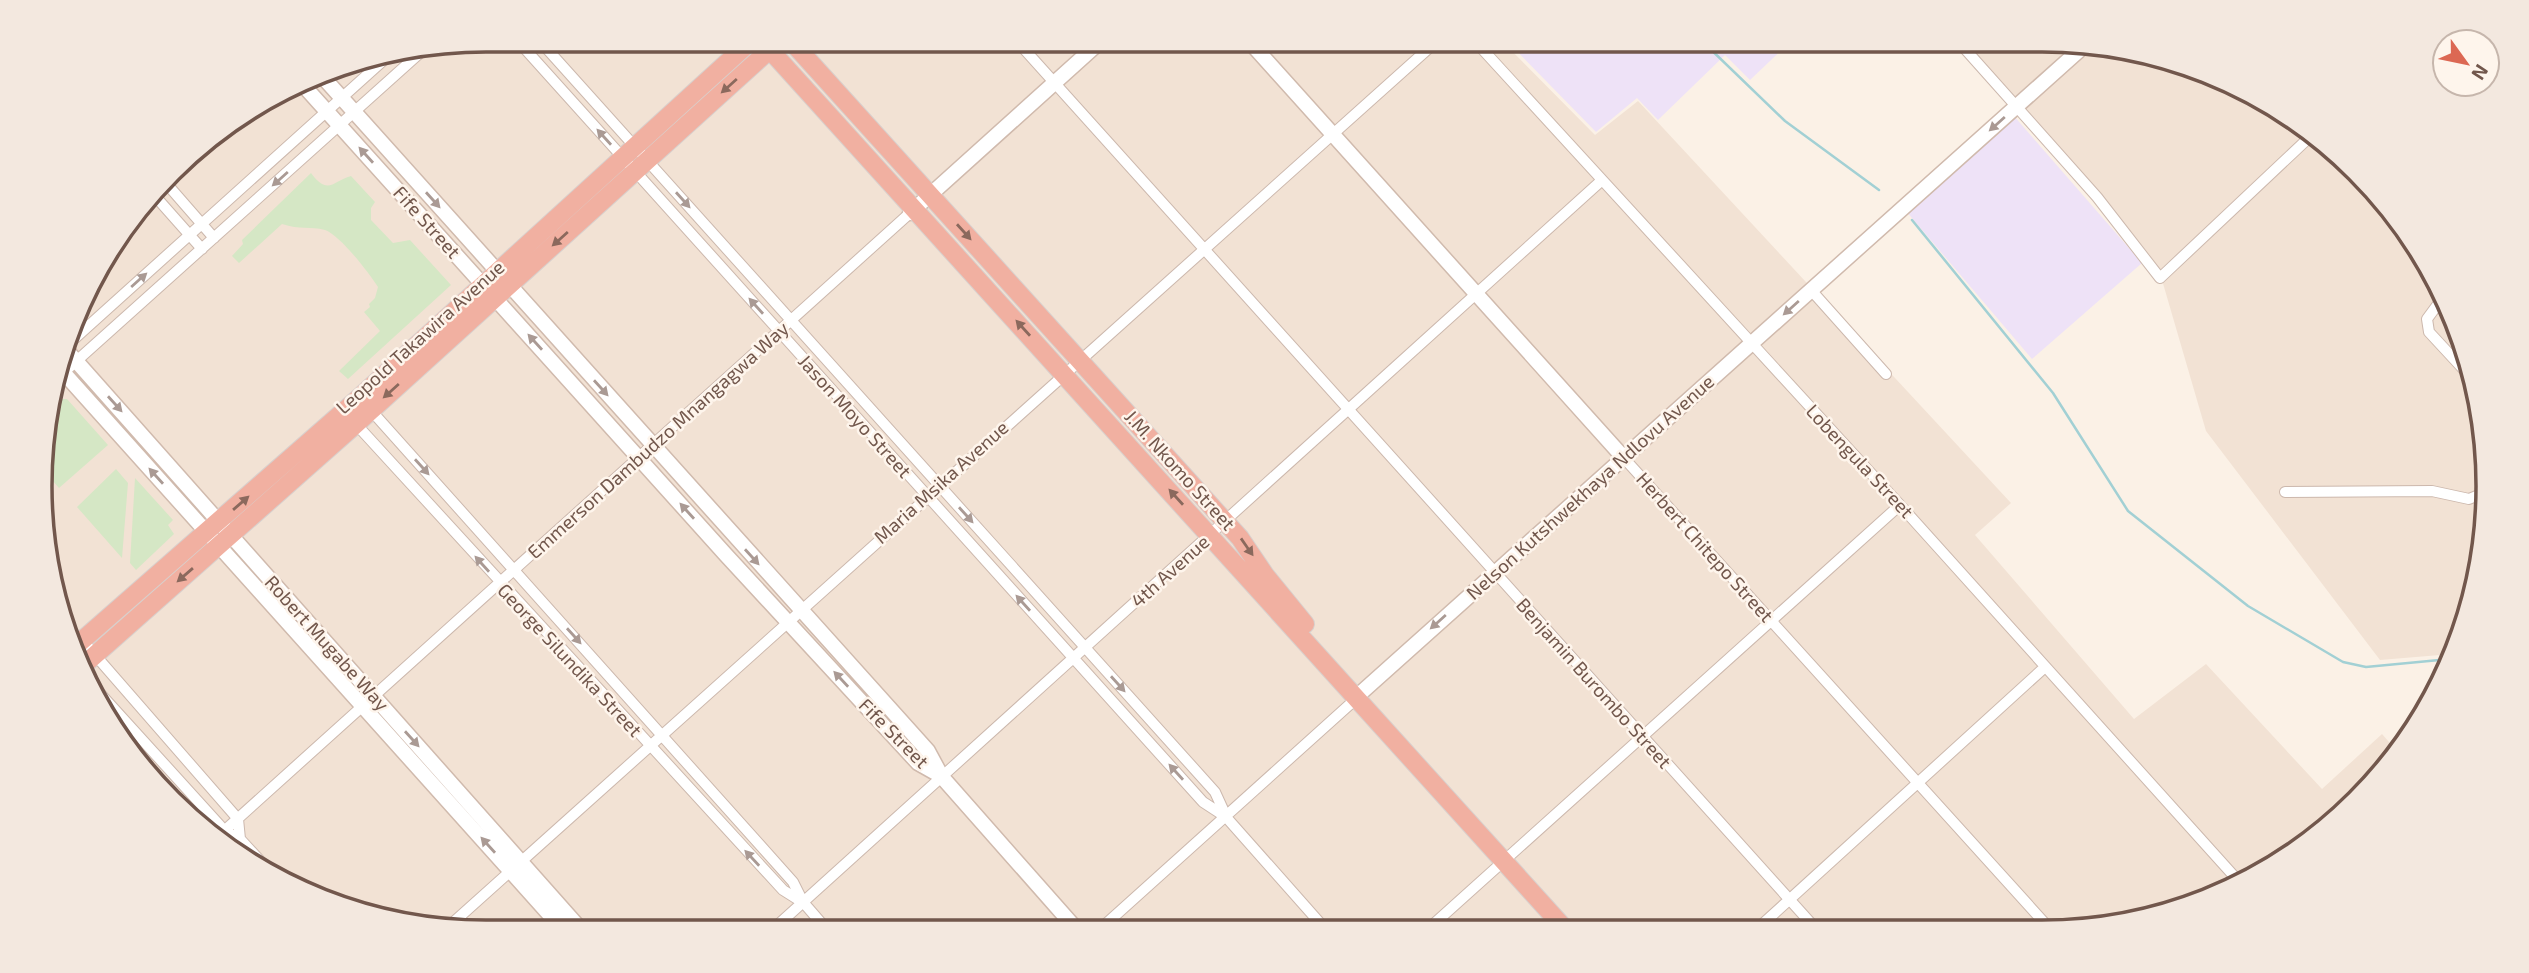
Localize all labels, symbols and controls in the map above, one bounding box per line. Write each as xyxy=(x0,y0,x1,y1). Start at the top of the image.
north arrow xyxy=(2431,28,2501,98)
text: N xyxy=(2467,61,2494,85)
one-way arrow xyxy=(720,78,738,94)
one-way arrow xyxy=(1988,116,2006,132)
one-way arrow xyxy=(596,128,612,146)
one-way arrow xyxy=(358,146,374,164)
one-way arrow xyxy=(272,170,289,186)
street label: Fife Street xyxy=(389,181,466,263)
one-way arrow xyxy=(425,191,441,209)
one-way arrow xyxy=(675,191,691,209)
one-way arrow xyxy=(956,223,972,241)
one-way arrow xyxy=(551,231,569,247)
street label: Leopold Takawira Avenue xyxy=(331,255,509,418)
one-way arrow xyxy=(130,272,148,288)
one-way arrow xyxy=(748,297,764,315)
one-way arrow xyxy=(1782,300,1800,316)
street label: Emmerson Dambudzo Mnangagwa Way xyxy=(522,316,793,563)
one-way arrow xyxy=(1016,320,1031,337)
one-way arrow xyxy=(527,334,543,351)
street label: Jason Moyo Street xyxy=(794,349,917,482)
street label: Nelson Kutshwekhaya Ndlovu Avenue xyxy=(1461,369,1718,604)
one-way arrow xyxy=(593,379,609,397)
one-way arrow xyxy=(383,383,400,399)
one-way arrow xyxy=(107,396,122,413)
street label: Lobengula Street xyxy=(1802,399,1919,522)
street label: J.M. Nkomo Street xyxy=(1120,405,1240,535)
street label: Maria Msika Avenue xyxy=(869,415,1013,548)
one-way arrow xyxy=(413,458,429,475)
one-way arrow xyxy=(149,467,164,484)
street label: Herbert Chitepo Street xyxy=(1632,467,1779,626)
one-way arrow xyxy=(1168,488,1184,506)
one-way arrow xyxy=(232,496,249,511)
one-way arrow xyxy=(679,502,695,520)
one-way arrow xyxy=(958,506,974,524)
street label: 4th Avenue xyxy=(1126,529,1214,612)
one-way arrow xyxy=(1240,538,1254,556)
one-way arrow xyxy=(744,549,760,566)
one-way arrow xyxy=(474,555,490,573)
one-way arrow xyxy=(176,567,193,582)
street label: Robert Mugabe Way xyxy=(261,570,394,715)
street label: George Silundika Street xyxy=(493,578,647,741)
street label: Benjamin Burombo Street xyxy=(1512,593,1677,772)
one-way arrow xyxy=(1016,595,1032,612)
one-way arrow xyxy=(1429,614,1446,629)
one-way arrow xyxy=(566,627,581,644)
one-way arrow xyxy=(833,671,849,688)
one-way arrow xyxy=(1110,675,1126,692)
street label: Fife Street xyxy=(855,693,934,772)
one-way arrow xyxy=(404,730,420,748)
one-way arrow xyxy=(1168,764,1184,781)
one-way arrow xyxy=(480,836,496,854)
one-way arrow xyxy=(745,850,761,867)

